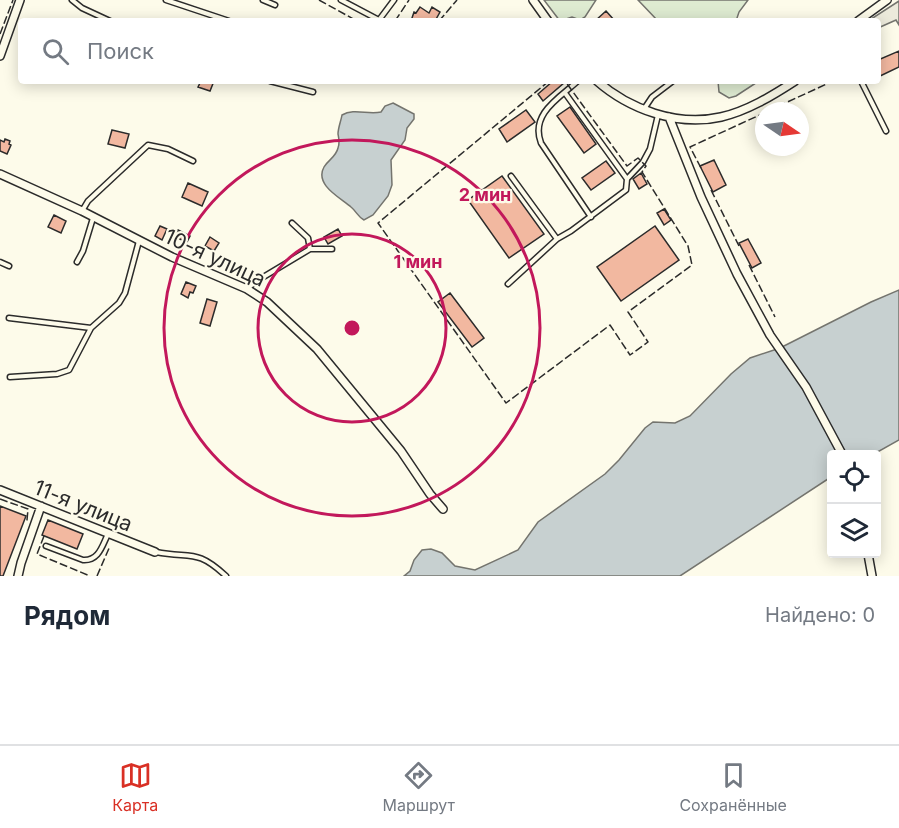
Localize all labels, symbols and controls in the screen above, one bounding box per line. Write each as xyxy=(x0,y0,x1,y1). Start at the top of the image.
search box xyxy=(18,18,881,84)
icon: search xyxy=(39,35,72,68)
text: Поиск xyxy=(87,38,154,64)
north arrow xyxy=(755,102,809,156)
text: 2 мин xyxy=(459,184,511,205)
street label: 10-я улица xyxy=(161,223,270,292)
text: 1 мин xyxy=(393,251,443,272)
centre of rings xyxy=(342,318,362,338)
map controls xyxy=(827,450,881,558)
button: locate xyxy=(827,450,881,504)
street label: 11-я улица xyxy=(30,474,136,537)
button: layers xyxy=(827,504,881,558)
text: Рядом xyxy=(24,600,110,631)
text: Найдено: 0 xyxy=(765,603,875,627)
tab: Карта xyxy=(112,759,158,815)
tab: Маршрут xyxy=(382,759,455,815)
tab: Сохранённые xyxy=(679,759,787,815)

